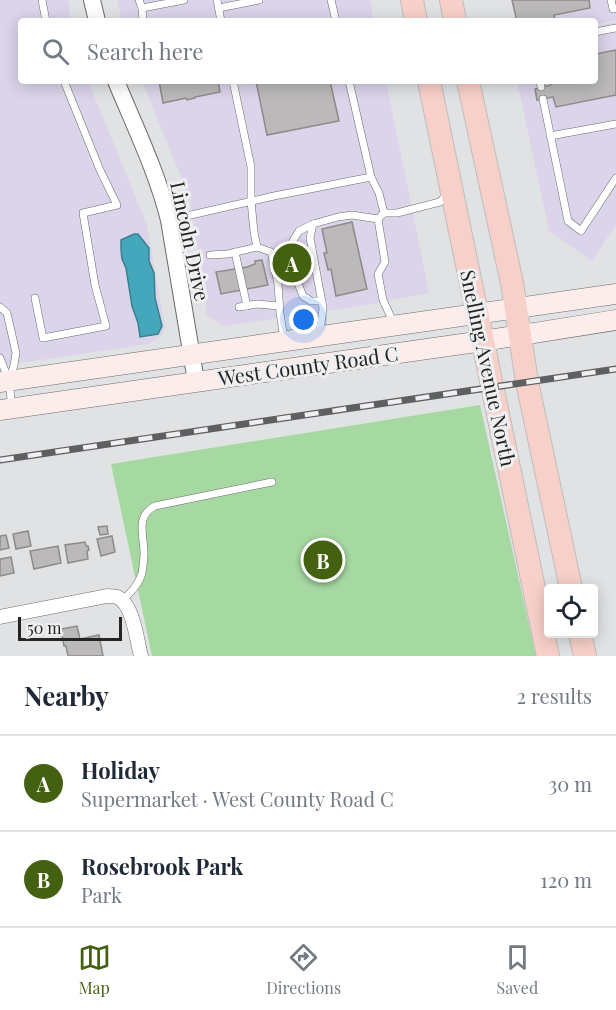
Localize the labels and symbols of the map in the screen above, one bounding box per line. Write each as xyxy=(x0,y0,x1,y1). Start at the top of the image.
street label: Lincoln Drive xyxy=(165,179,217,303)
pin: A xyxy=(272,240,312,286)
street label: Snelling Avenue North xyxy=(455,267,523,469)
your location xyxy=(289,305,318,334)
street label: West County Road C xyxy=(215,339,400,391)
pin: B xyxy=(304,538,342,582)
scale bar xyxy=(18,614,122,642)

